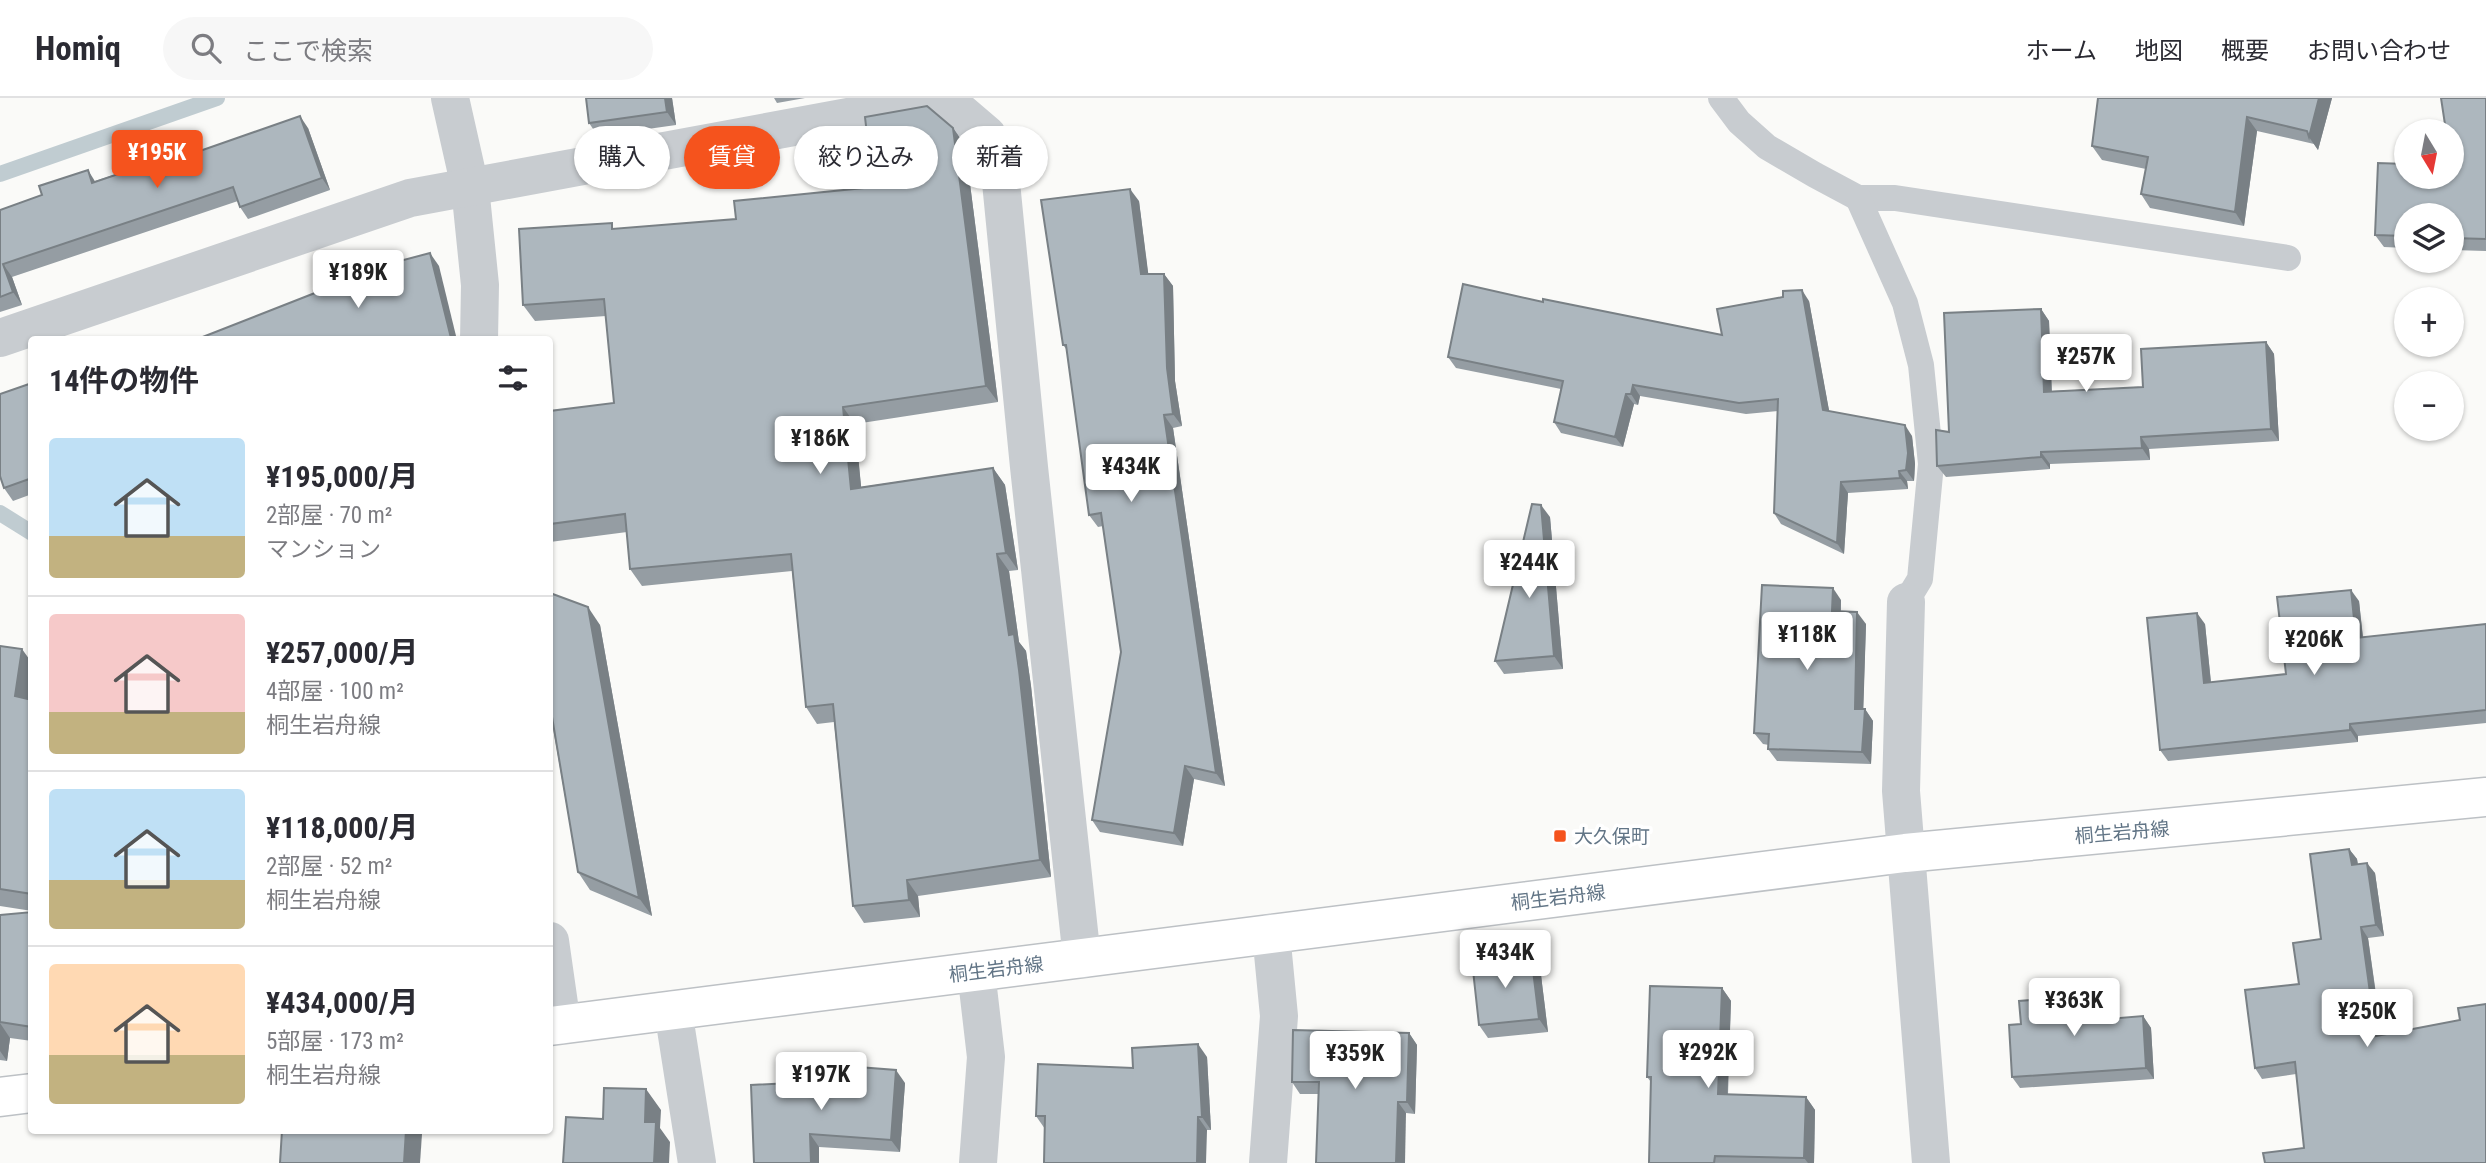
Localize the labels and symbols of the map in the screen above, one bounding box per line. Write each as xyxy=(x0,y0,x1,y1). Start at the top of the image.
north arrow xyxy=(2394,119,2464,189)
pin: ¥195K xyxy=(108,130,206,190)
pin: ¥189K xyxy=(309,250,407,310)
pin: ¥257K xyxy=(2037,334,2135,394)
pin: ¥186K xyxy=(771,416,869,476)
pin: ¥434K xyxy=(1082,444,1180,504)
pin: ¥244K xyxy=(1480,540,1578,600)
pin: ¥118K xyxy=(1758,612,1856,672)
pin: ¥206K xyxy=(2265,618,2363,677)
street label: 桐生岩舟線 xyxy=(2074,817,2170,848)
place label: 大久保町 xyxy=(1574,825,1650,848)
marker: 大久保町 xyxy=(1552,828,1568,844)
street label: 桐生岩舟線 xyxy=(1510,880,1607,915)
pin: ¥434K xyxy=(1456,930,1554,990)
street label: 桐生岩舟線 xyxy=(948,952,1045,987)
pin: ¥363K xyxy=(2025,978,2123,1038)
pin: ¥250K xyxy=(2318,990,2416,1049)
pin: ¥292K xyxy=(1659,1030,1757,1090)
pin: ¥359K xyxy=(1306,1032,1404,1091)
pin: ¥197K xyxy=(772,1052,870,1112)

